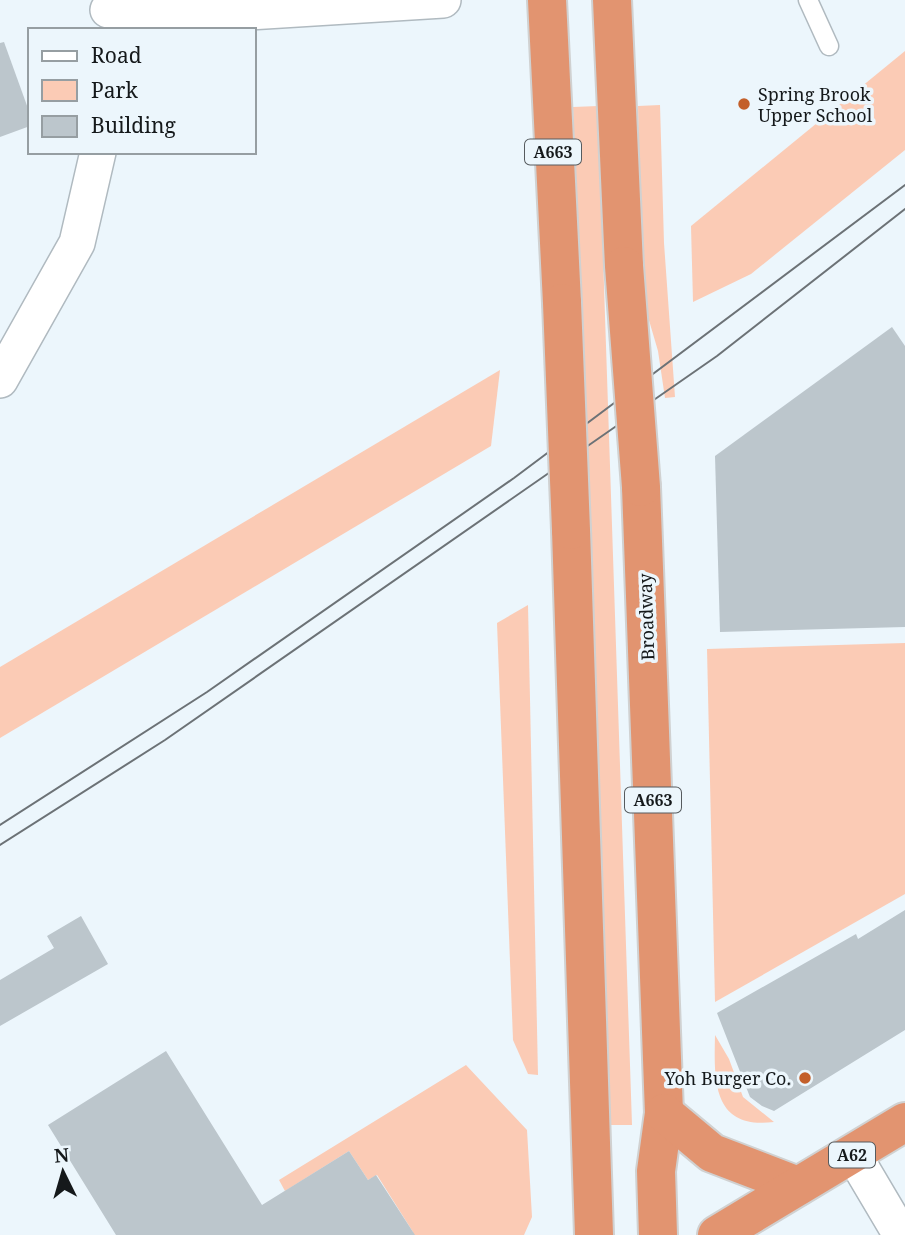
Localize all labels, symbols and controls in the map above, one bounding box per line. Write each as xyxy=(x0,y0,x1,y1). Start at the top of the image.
legend xyxy=(28,28,256,154)
text: Road xyxy=(91,41,142,69)
text: Park xyxy=(91,76,138,104)
place label: Spring Brook Upper School xyxy=(758,82,873,127)
marker: Spring Brook Upper School xyxy=(736,96,752,112)
text: Building xyxy=(91,111,176,139)
road number: A663 xyxy=(525,140,581,164)
street label: Broadway xyxy=(632,572,660,661)
road number: A663 xyxy=(625,788,681,813)
place label: Yoh Burger Co. xyxy=(663,1066,791,1090)
marker: Yoh Burger Co. xyxy=(797,1070,813,1086)
north arrow xyxy=(28,1137,98,1207)
text: N xyxy=(53,1141,70,1169)
road number: A62 xyxy=(829,1142,875,1168)

